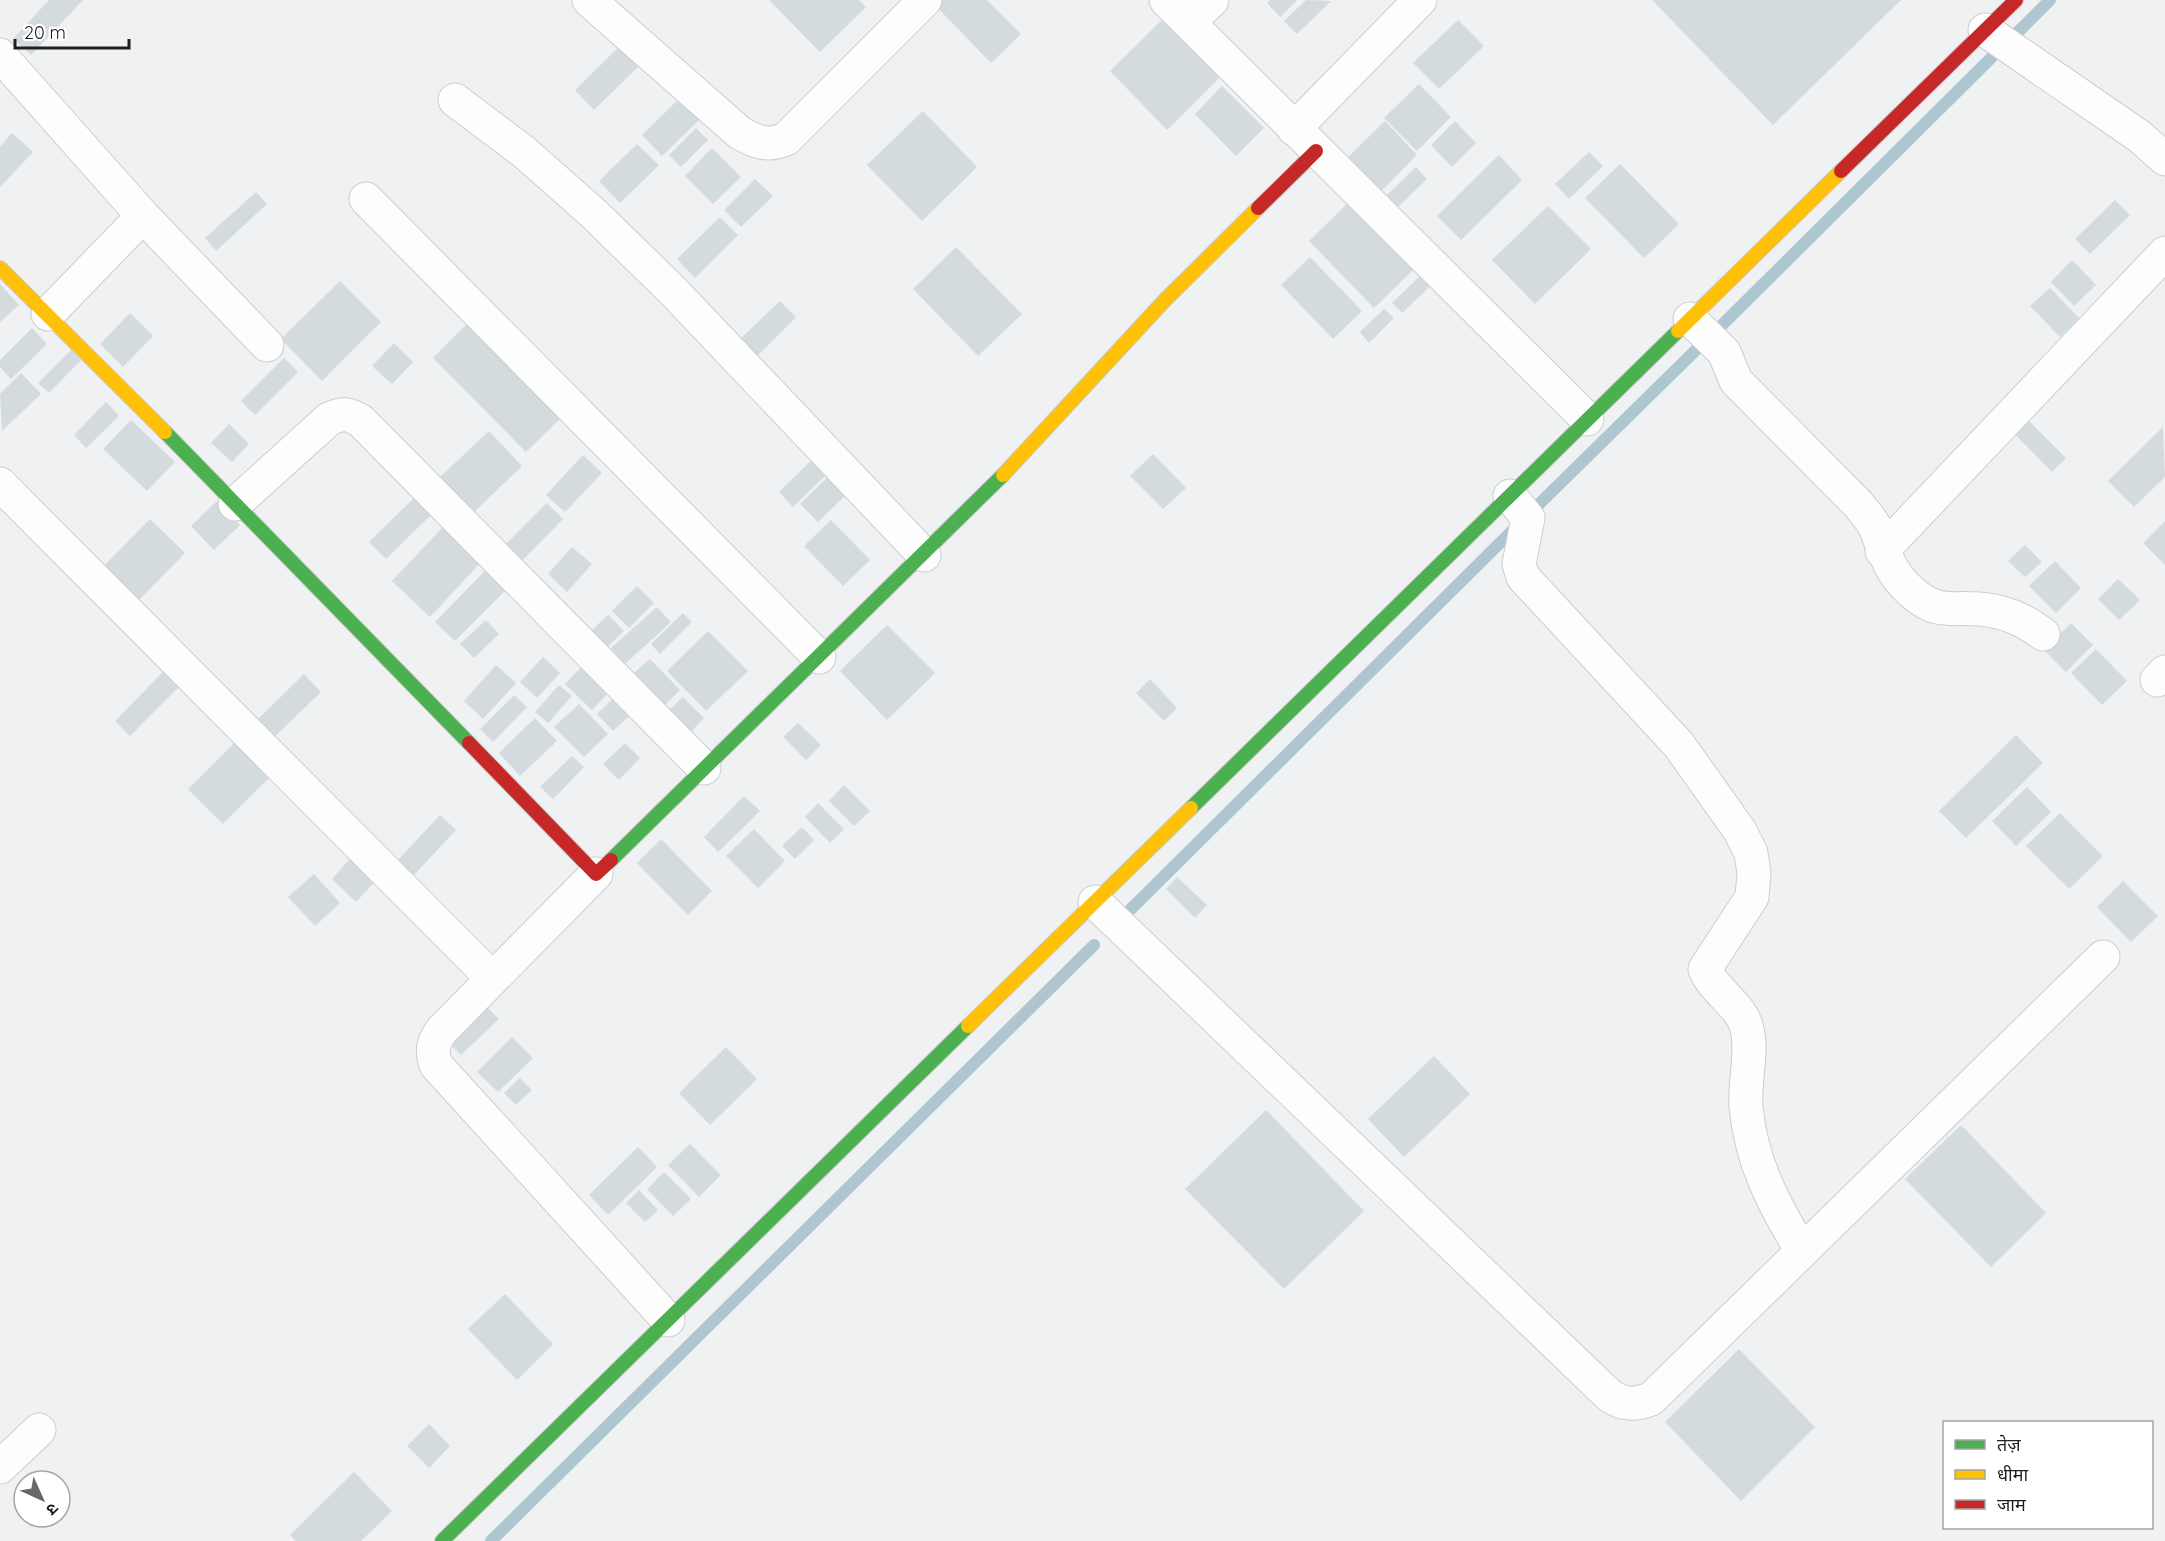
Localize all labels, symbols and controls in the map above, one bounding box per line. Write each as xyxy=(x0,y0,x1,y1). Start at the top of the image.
scale bar xyxy=(15,12,129,50)
text: 20 m xyxy=(24,21,66,44)
legend xyxy=(1943,1421,2153,1529)
text: तेज़ xyxy=(1997,1433,2021,1456)
text: धीमा xyxy=(1997,1463,2028,1486)
north arrow xyxy=(12,1469,72,1529)
text: जाम xyxy=(1997,1493,2027,1516)
text: उ xyxy=(42,1499,63,1520)

